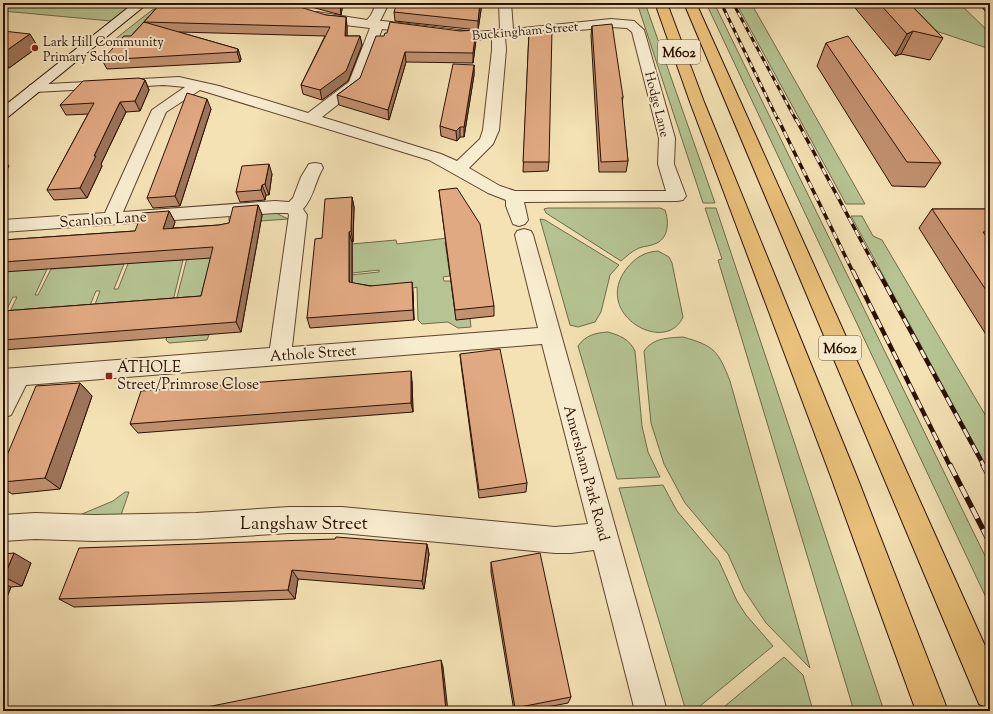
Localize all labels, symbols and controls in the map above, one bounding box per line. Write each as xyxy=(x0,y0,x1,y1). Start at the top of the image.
street label: Buckingham Street xyxy=(471,18,580,46)
place label: Lark Hill Community Primary School xyxy=(43,34,164,67)
road number: M602 xyxy=(658,40,700,64)
marker: Lark Hill Community Primary School xyxy=(30,43,40,53)
street label: Hodge Lane xyxy=(639,70,673,139)
street label: Scanlon Lane xyxy=(59,207,147,234)
road number: M602 xyxy=(819,336,861,360)
street label: Athole Street xyxy=(269,341,357,368)
place label: ATHOLE Street/Primrose Close xyxy=(117,358,259,396)
marker: ATHOLE Street/Primrose Close xyxy=(104,371,114,381)
street label: Amersham Park Road xyxy=(557,403,614,544)
street label: Langshaw Street xyxy=(240,512,368,538)

